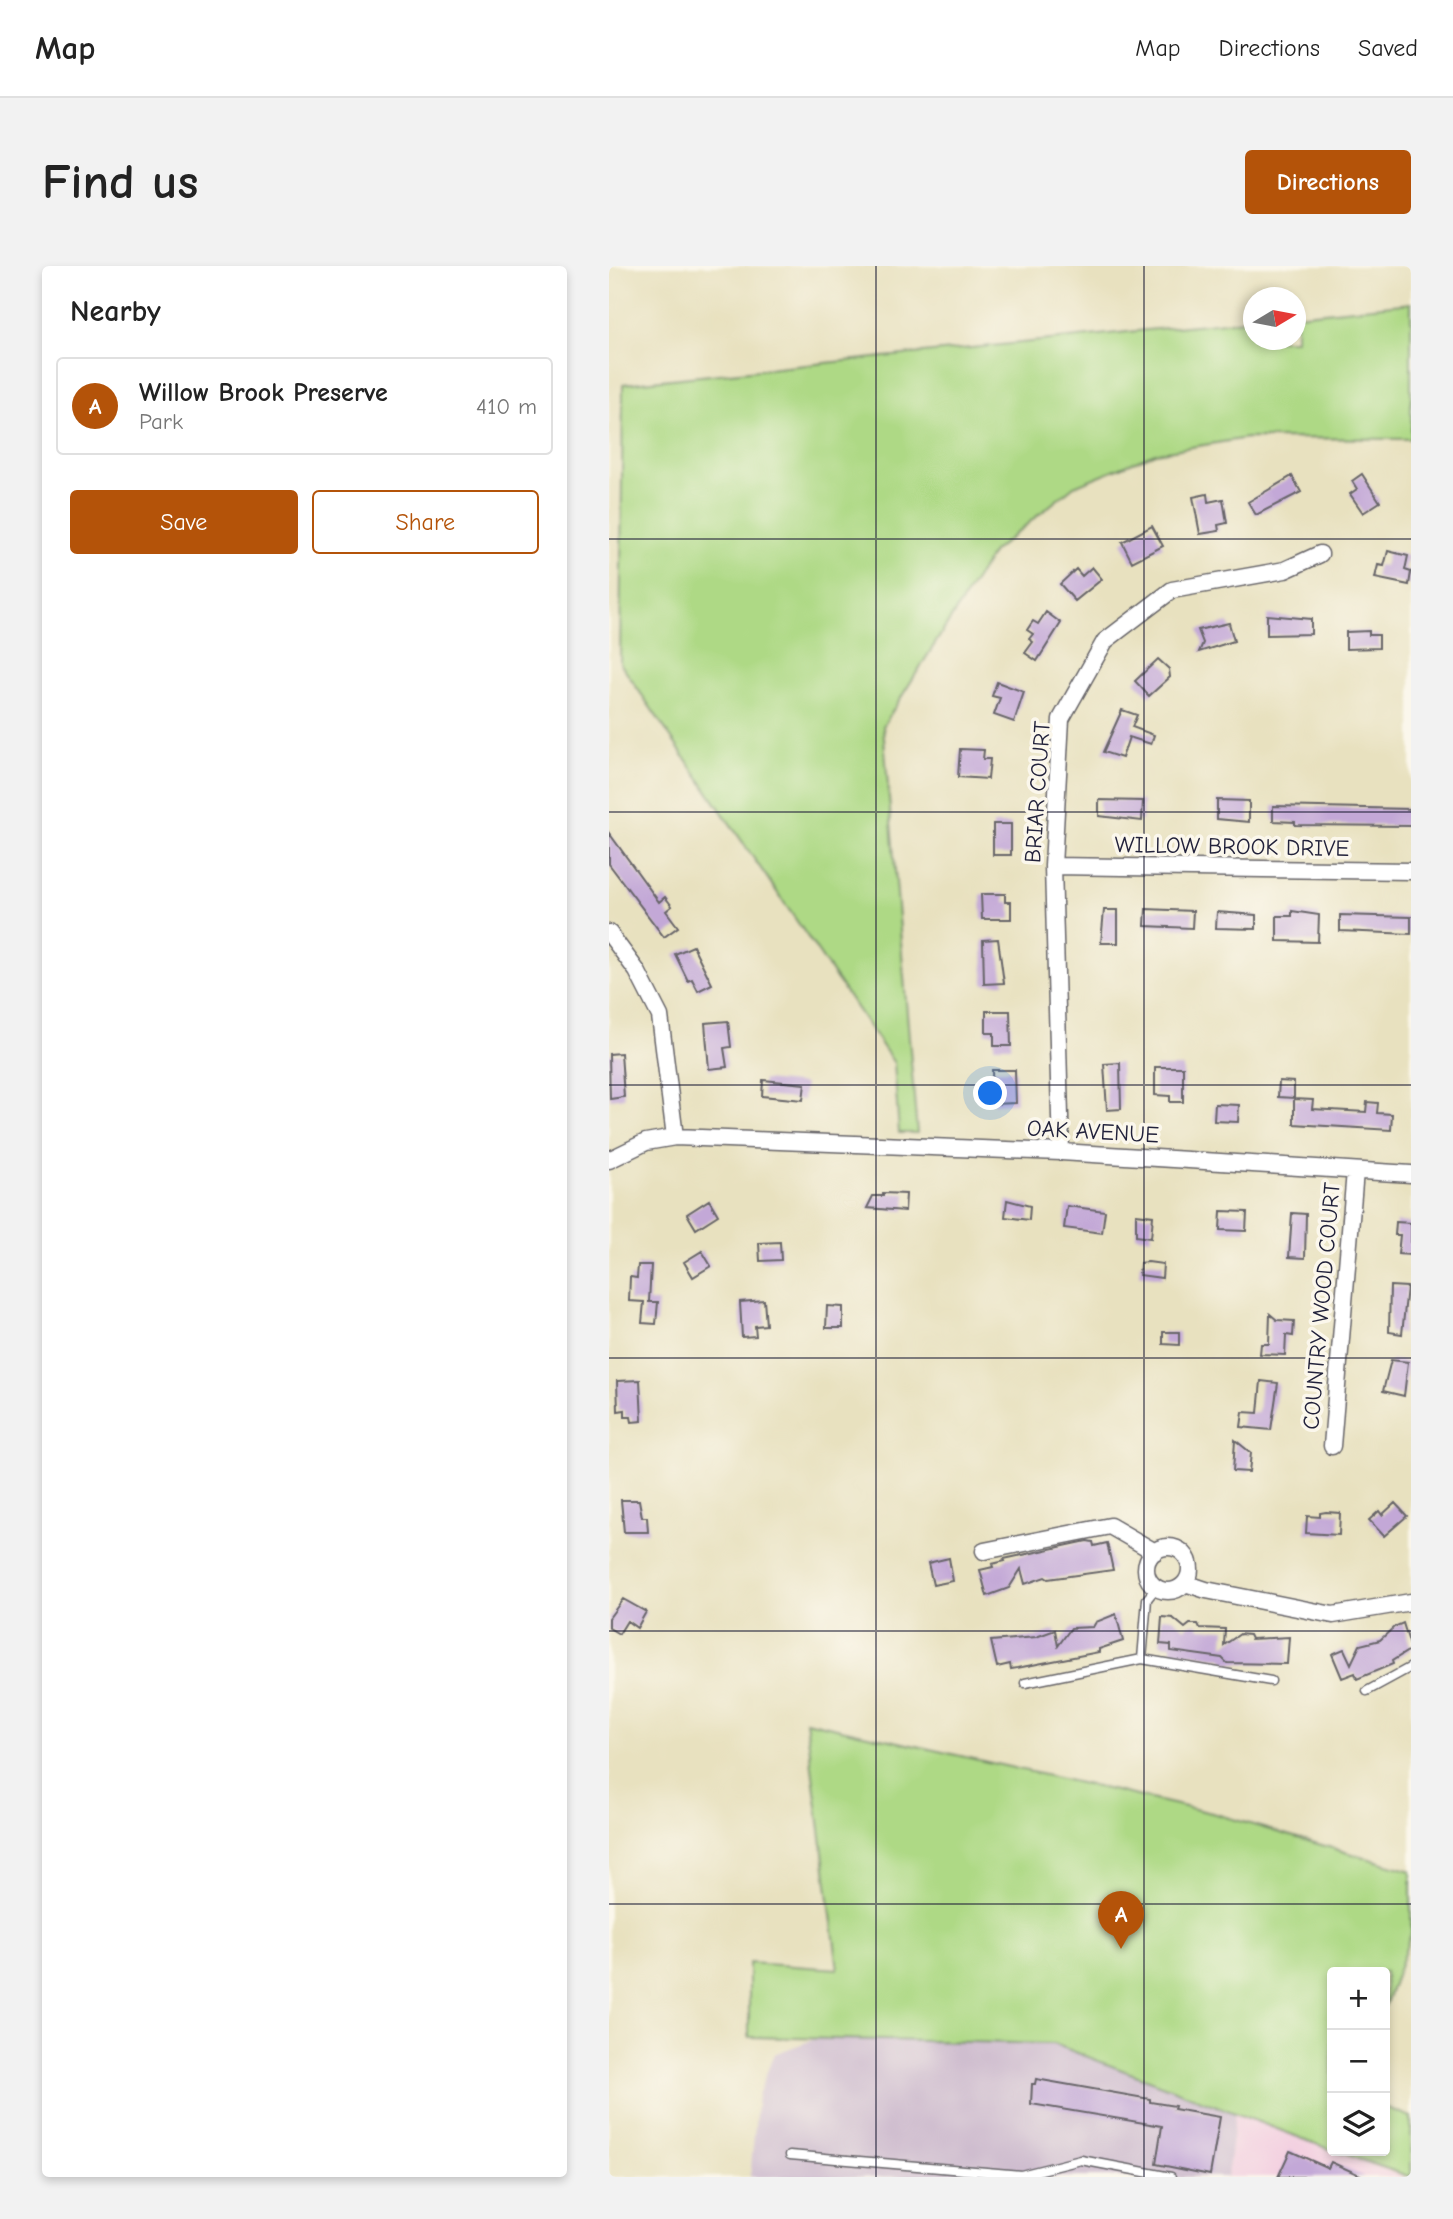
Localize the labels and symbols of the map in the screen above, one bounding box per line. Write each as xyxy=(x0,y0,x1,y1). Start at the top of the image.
north arrow xyxy=(1243,287,1306,350)
street label: BRIAR COURT xyxy=(1019,720,1056,864)
street label: WILLOW BROOK DRIVE xyxy=(1114,831,1350,862)
your location xyxy=(973,1076,1007,1110)
street label: OAK AVENUE xyxy=(1026,1115,1160,1148)
street label: COUNTRY WOOD COURT xyxy=(1297,1181,1346,1431)
pin: A xyxy=(1098,1891,1144,1949)

